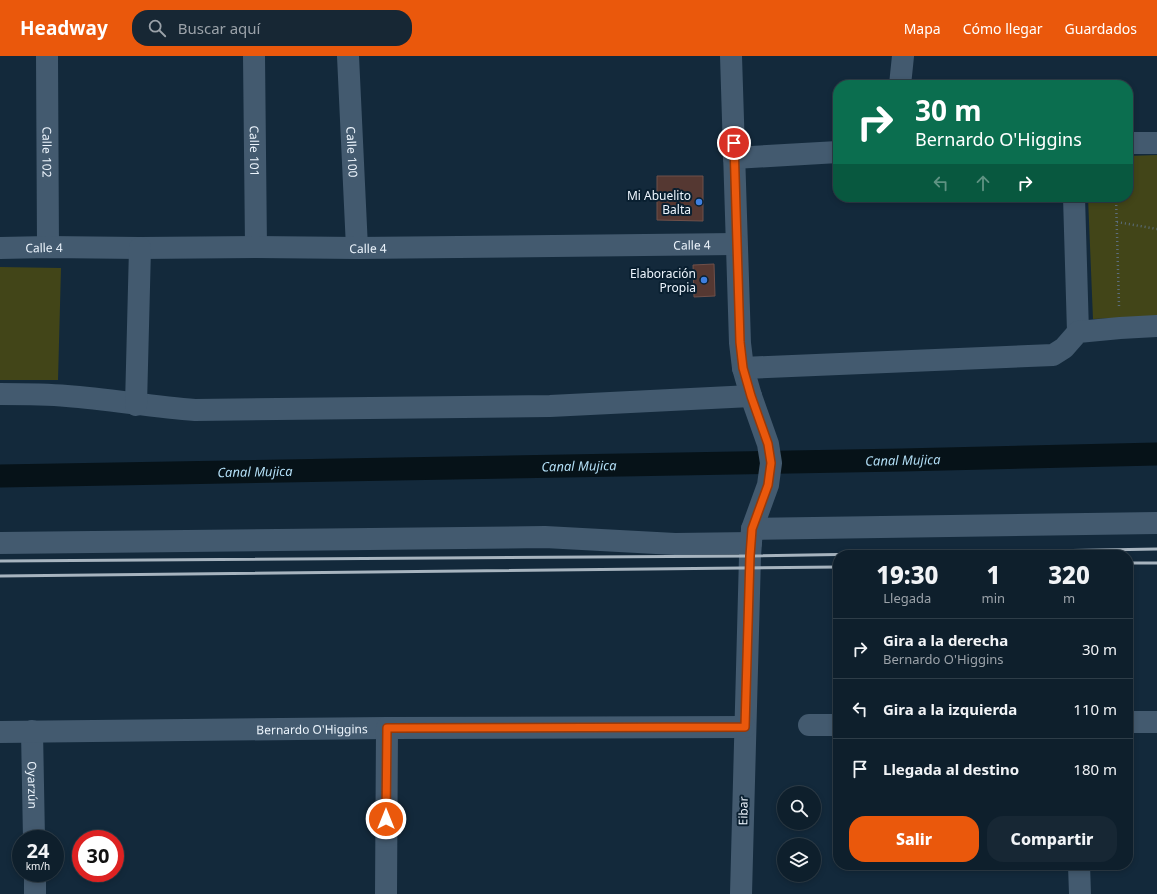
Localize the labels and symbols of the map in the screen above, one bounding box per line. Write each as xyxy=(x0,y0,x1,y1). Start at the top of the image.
street label: Calle 101 xyxy=(246,125,264,177)
street label: Calle 102 xyxy=(39,126,56,178)
street label: Calle 100 xyxy=(343,126,362,178)
pin xyxy=(717,126,751,160)
place label: Mi Abuelito Balta xyxy=(627,187,691,218)
marker: Mi Abuelito Balta xyxy=(694,197,704,207)
street label: Calle 4 xyxy=(673,236,711,253)
street label: Calle 4 xyxy=(25,238,63,256)
street label: Calle 4 xyxy=(349,239,387,257)
place label: Elaboración Propia xyxy=(630,265,696,296)
marker: Elaboración Propia xyxy=(699,275,709,285)
water label: Canal Mujica xyxy=(865,450,941,470)
water label: Canal Mujica xyxy=(541,456,617,475)
water label: Canal Mujica xyxy=(217,462,293,481)
street label: Bernardo O'Higgins xyxy=(256,720,368,738)
street label: Oyarzún xyxy=(24,761,42,809)
street label: Eibar xyxy=(734,796,752,826)
position arrow xyxy=(365,798,407,840)
speed limit sign: 30 xyxy=(72,830,124,882)

